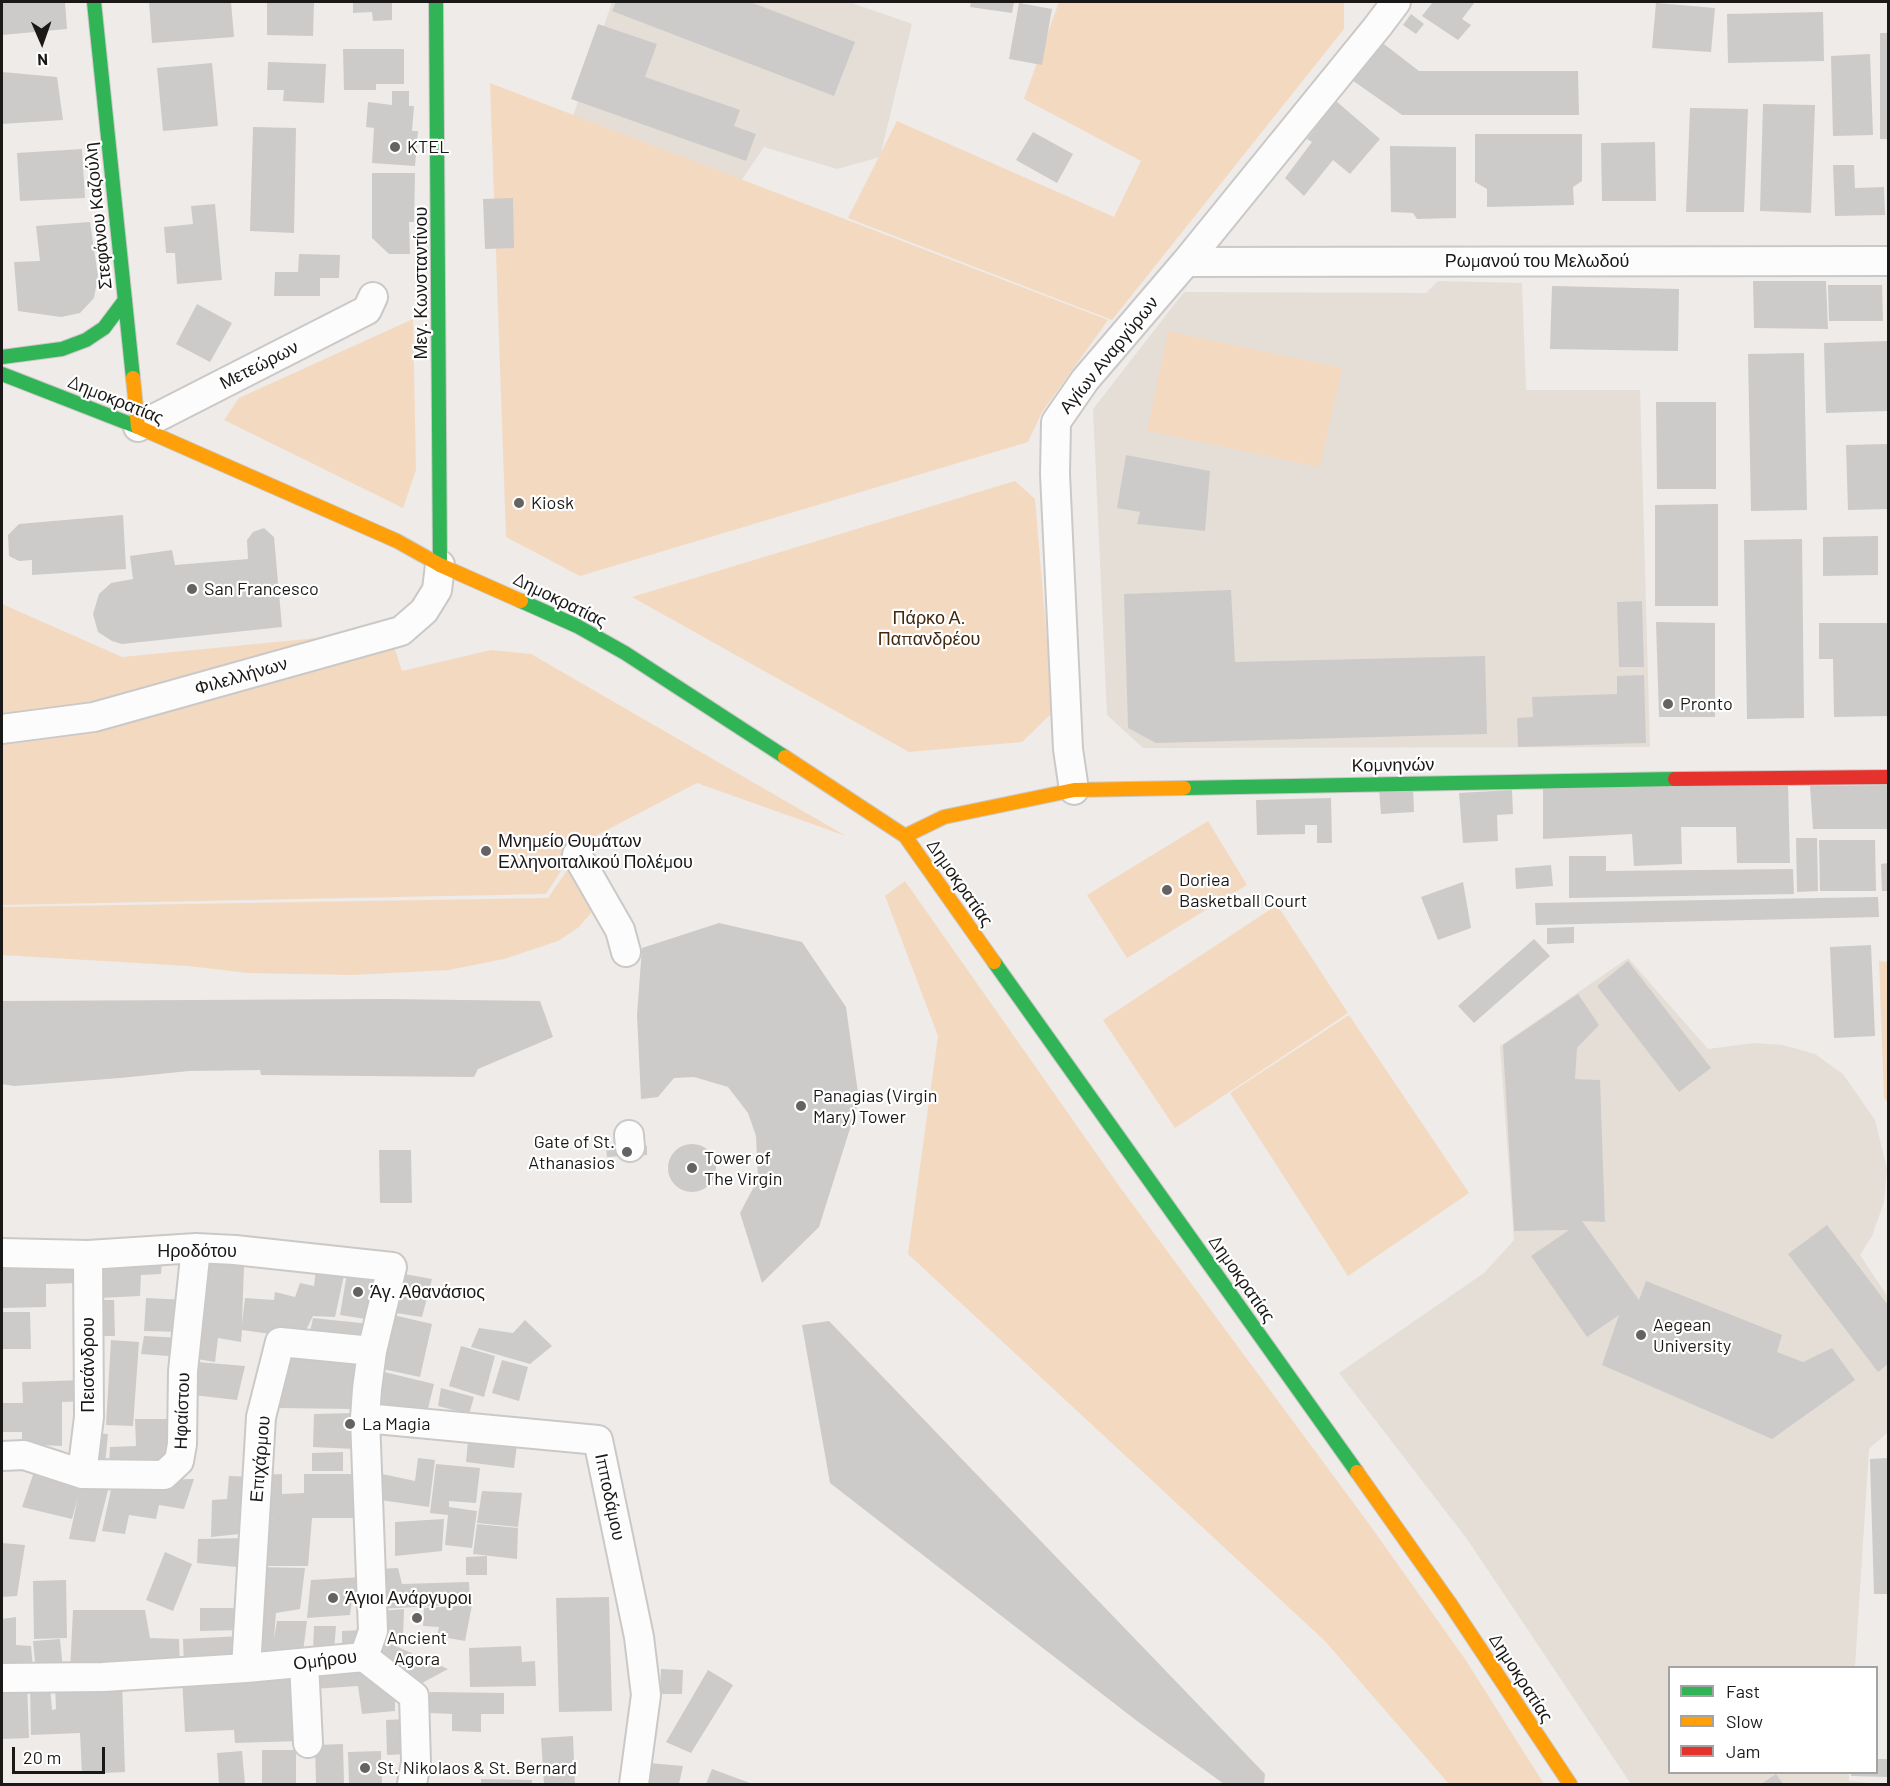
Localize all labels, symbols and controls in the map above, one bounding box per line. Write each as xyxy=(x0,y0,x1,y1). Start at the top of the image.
north arrow xyxy=(12,12,72,72)
text: N xyxy=(37,51,48,70)
place label: KTEL xyxy=(407,136,449,158)
marker: KTEL xyxy=(388,140,402,154)
street label: Στεφάνου Καζούλη xyxy=(80,141,116,291)
street label: Μεγ. Κωνσταντίνου xyxy=(410,207,432,359)
street label: Ρωμανού του Μελωδού xyxy=(1445,250,1629,272)
street label: Αγίων Αναργύρων xyxy=(1055,292,1163,418)
street label: Μετεώρων xyxy=(216,336,302,394)
street label: Δημοκρατίας xyxy=(65,371,167,429)
place label: Kiosk xyxy=(531,492,574,514)
marker: Kiosk xyxy=(512,496,526,510)
street label: Δημοκρατίας xyxy=(510,568,610,632)
place label: San Francesco xyxy=(204,578,319,600)
marker: San Francesco xyxy=(185,582,199,596)
park label: Πάρκο Α. Παπανδρέου xyxy=(878,607,980,650)
street label: Φιλελλήνων xyxy=(192,652,290,700)
place label: Pronto xyxy=(1680,693,1733,715)
marker: Pronto xyxy=(1661,697,1675,711)
street label: Κομνηνών xyxy=(1351,753,1435,777)
place label: Μνημείο Θυμάτων Ελληνοιταλικού Πολέμου xyxy=(498,830,693,872)
street label: Δημοκρατίας xyxy=(922,835,998,931)
marker: Μνημείο Θυμάτων Ελληνοιταλικού Πολέμου xyxy=(479,844,493,858)
place label: Doriea Basketball Court xyxy=(1179,869,1307,912)
marker: Doriea Basketball Court xyxy=(1160,883,1174,897)
place label: Panagias (Virgin Mary) Tower xyxy=(813,1085,938,1128)
marker: Panagias (Virgin Mary) Tower xyxy=(794,1099,808,1113)
place label: Gate of St. Athanasios xyxy=(528,1131,615,1174)
marker: Gate of St. Athanasios xyxy=(620,1145,634,1159)
place label: Tower of The Virgin xyxy=(704,1147,782,1190)
marker: Tower of The Virgin xyxy=(685,1161,699,1175)
street label: Δημοκρατίας xyxy=(1204,1231,1280,1327)
street label: Ηροδότου xyxy=(157,1240,237,1262)
place label: Άγ. Αθανάσιος xyxy=(370,1281,485,1303)
marker: Άγ. Αθανάσιος xyxy=(351,1285,365,1299)
place label: Aegean University xyxy=(1653,1314,1731,1356)
street label: Πεισάνδρου xyxy=(77,1317,99,1413)
marker: Aegean University xyxy=(1634,1328,1648,1342)
street label: Ηφαίστου xyxy=(170,1372,194,1450)
place label: La Magia xyxy=(362,1413,431,1435)
street label: Επιχάρμου xyxy=(245,1415,275,1503)
marker: La Magia xyxy=(343,1417,357,1431)
street label: Ιπποδάμου xyxy=(590,1452,630,1542)
place label: Άγιοι Ανάργυροι xyxy=(345,1587,472,1609)
marker: Άγιοι Ανάργυροι xyxy=(326,1591,340,1605)
marker: Ancient Agora xyxy=(410,1611,424,1625)
place label: Ancient Agora xyxy=(387,1627,447,1670)
street label: Δημοκρατίας xyxy=(1484,1630,1558,1726)
street label: Ομήρου xyxy=(292,1645,358,1675)
legend xyxy=(1668,1666,1878,1774)
text: Fast xyxy=(1726,1680,1760,1702)
text: Slow xyxy=(1726,1710,1763,1732)
scale bar xyxy=(15,1735,108,1773)
text: Jam xyxy=(1726,1740,1760,1762)
text: 20 m xyxy=(23,1746,61,1768)
place label: St. Nikolaos & St. Bernard xyxy=(377,1757,577,1779)
marker: St. Nikolaos & St. Bernard xyxy=(358,1761,372,1775)

